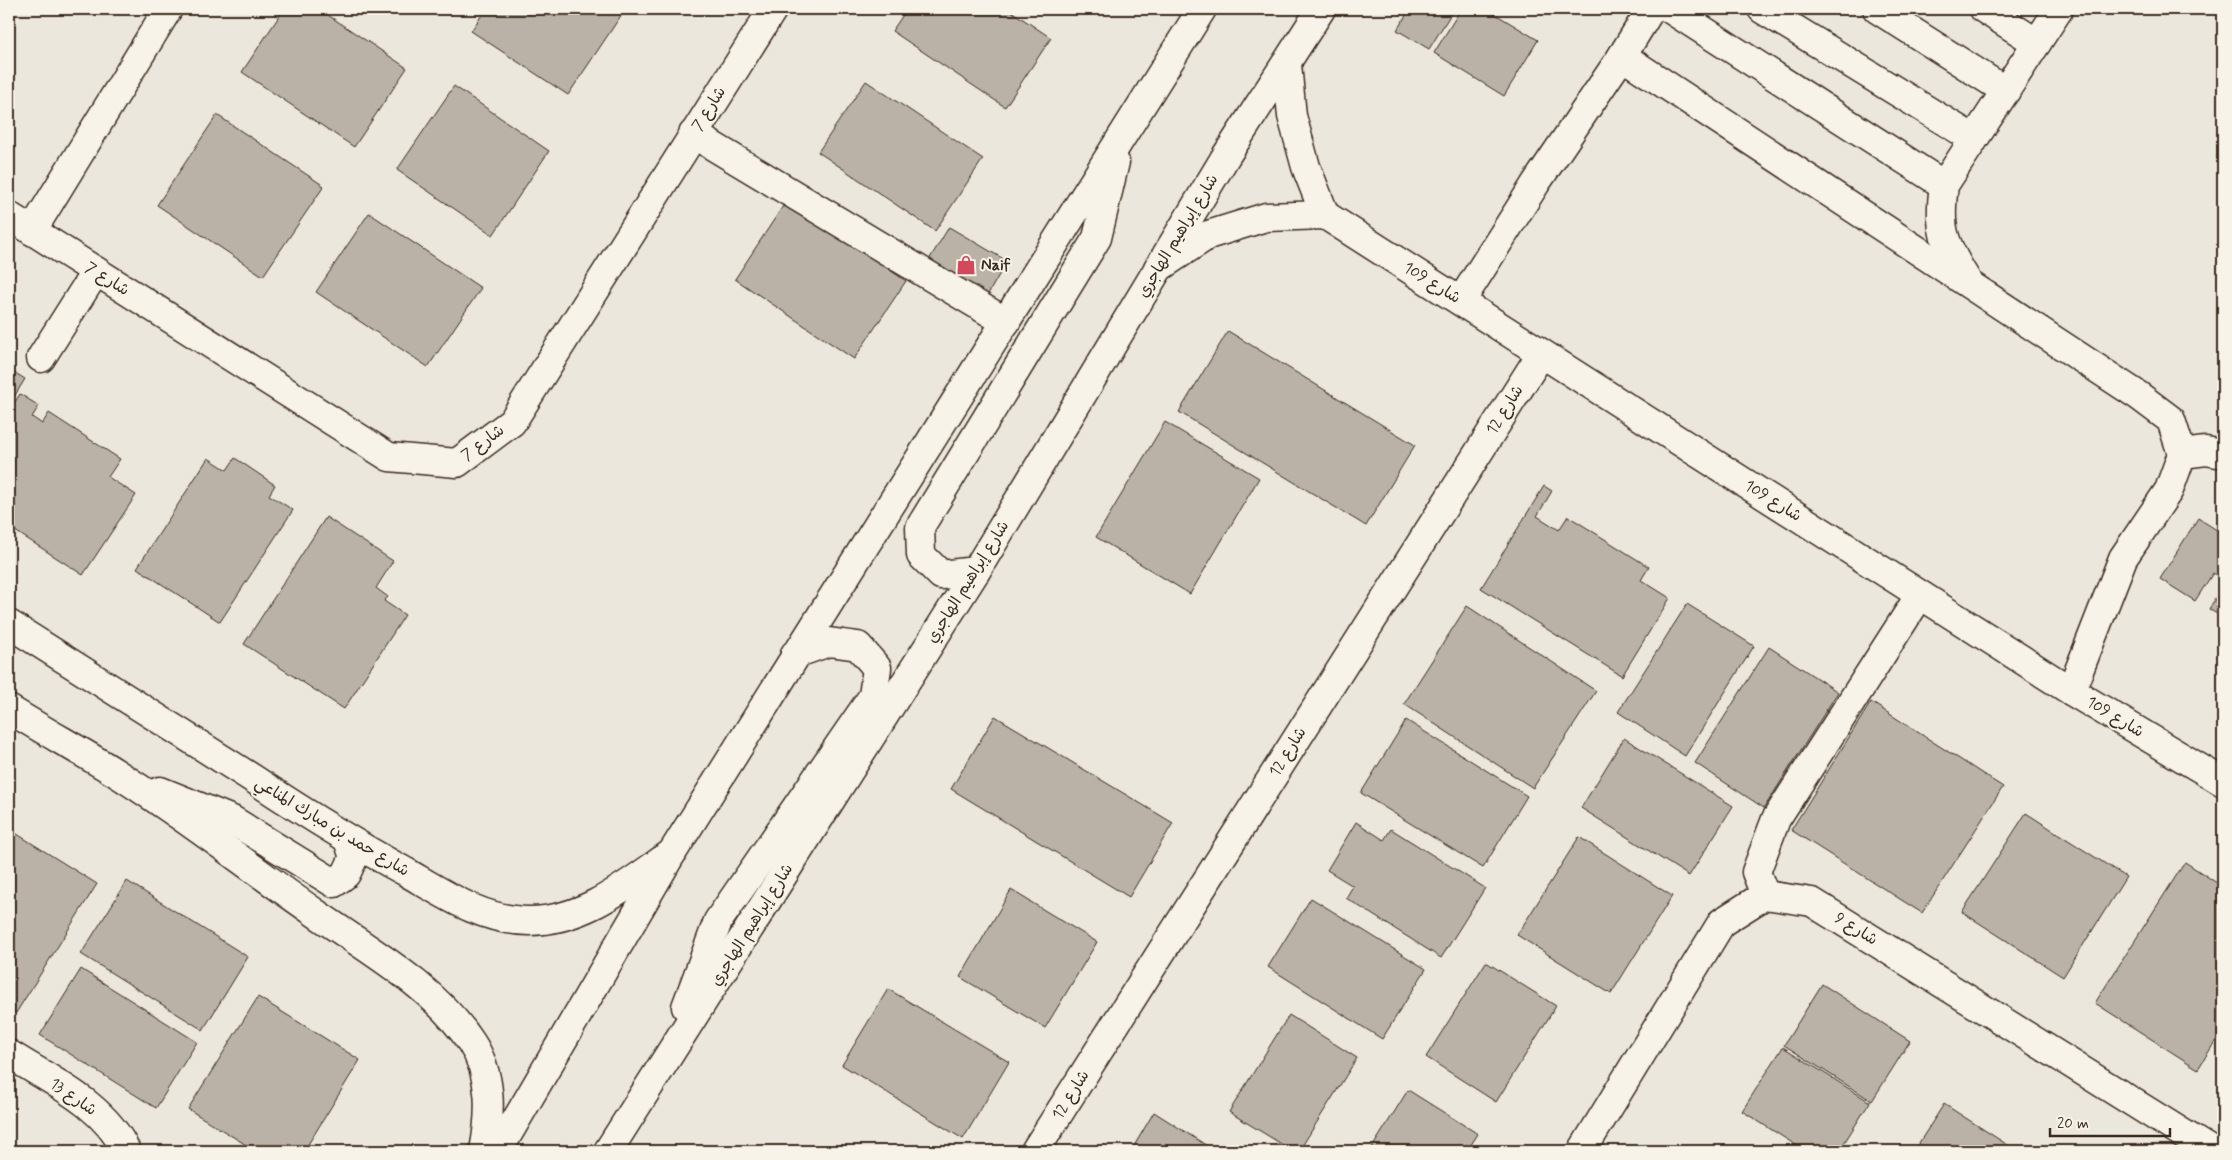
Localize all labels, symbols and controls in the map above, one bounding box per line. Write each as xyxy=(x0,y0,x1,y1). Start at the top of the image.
street label: شارع 7 xyxy=(687,83,731,135)
street label: شارع إبراهيم الهاجري xyxy=(1133,170,1224,302)
shop icon: Naif xyxy=(955,254,977,276)
place label: Naif xyxy=(981,255,1011,276)
street label: شارع 7 xyxy=(81,257,133,301)
street label: شارع 109 xyxy=(1399,257,1465,309)
street label: شارع 12 xyxy=(1482,381,1528,439)
street label: شارع 7 xyxy=(457,420,509,466)
street label: شارع 109 xyxy=(1740,475,1806,527)
street label: شارع إبراهيم الهاجري xyxy=(922,517,1015,648)
street label: شارع 109 xyxy=(2082,692,2148,742)
street label: شارع 12 xyxy=(1265,723,1311,781)
street label: شارع حمد بن مبارك المناعي xyxy=(249,773,413,884)
street label: شارع إبراهيم الهاجري xyxy=(706,860,799,991)
street label: شارع 9 xyxy=(1831,908,1881,950)
street label: شارع 12 xyxy=(1048,1066,1094,1124)
street label: شارع 13 xyxy=(45,1073,101,1121)
scale bar xyxy=(2050,1105,2170,1137)
text: 20 m xyxy=(2057,1114,2089,1134)

